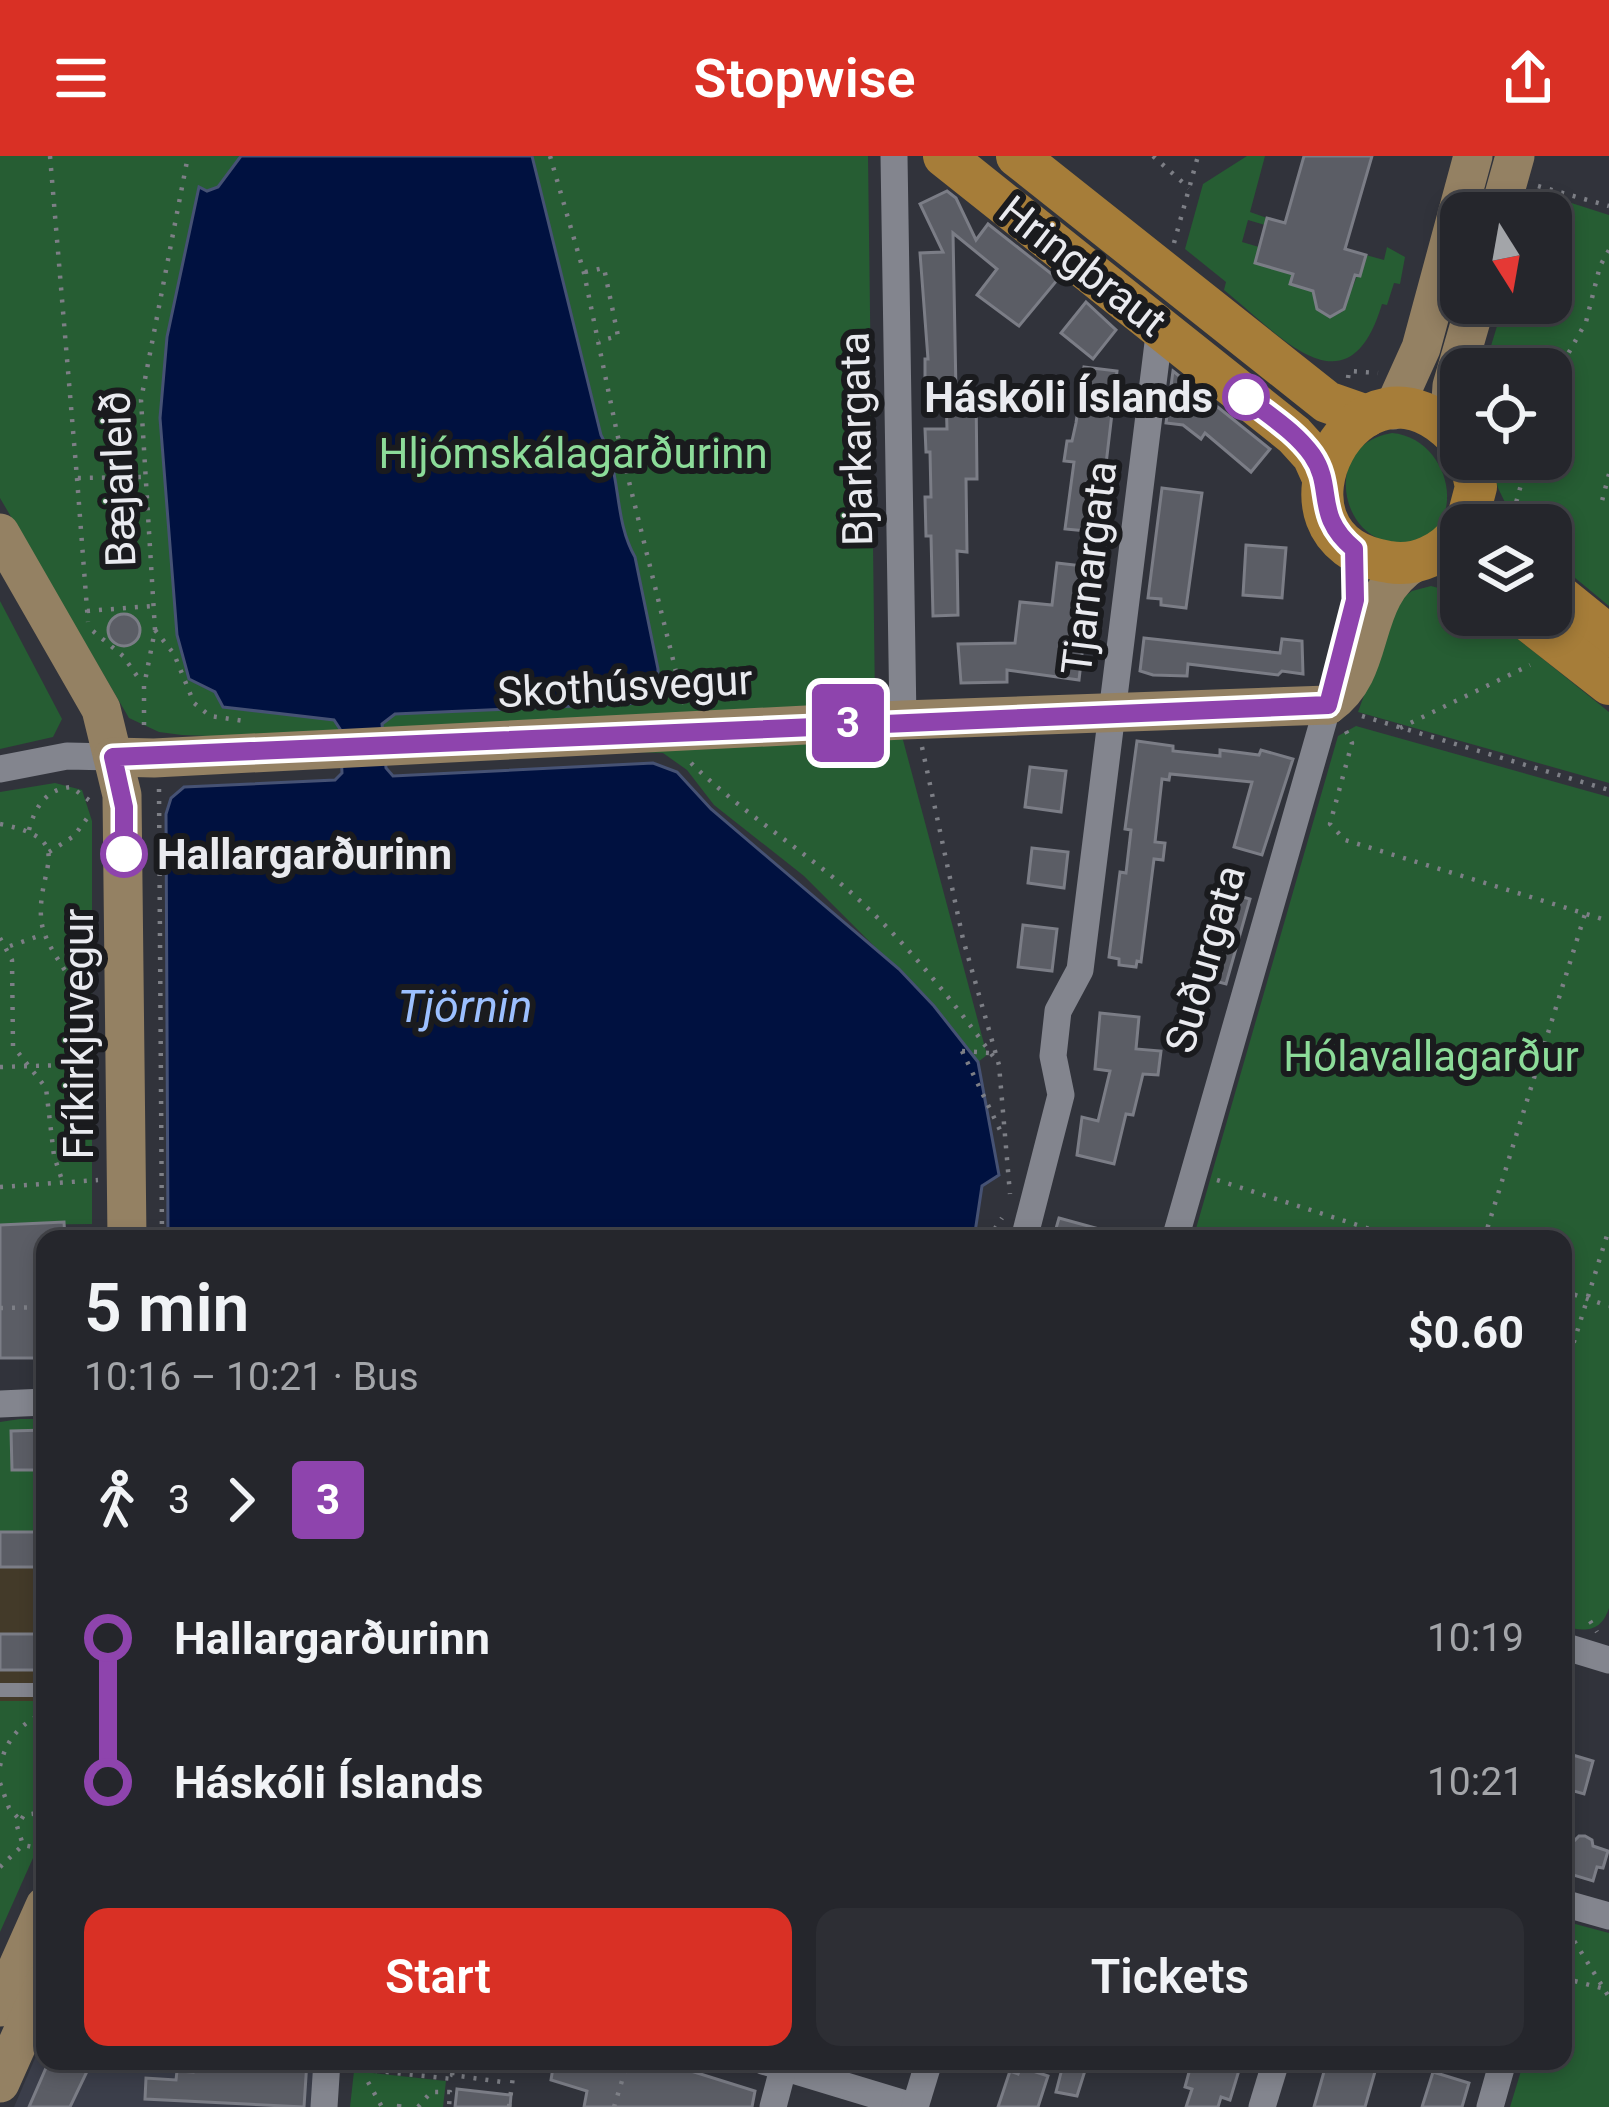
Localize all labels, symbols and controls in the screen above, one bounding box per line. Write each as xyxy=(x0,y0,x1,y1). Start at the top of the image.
icon: menu xyxy=(48,45,114,111)
icon: share xyxy=(1495,45,1561,111)
text: Stopwise xyxy=(693,47,916,110)
street label: Hringbraut xyxy=(990,186,1176,346)
north arrow xyxy=(1440,192,1572,324)
map controls xyxy=(1440,192,1572,636)
street label: Bjarkargata xyxy=(830,331,882,547)
button: locate xyxy=(1440,348,1572,480)
place label: Háskóli Íslands xyxy=(924,373,1213,422)
marker: Háskóli Íslands xyxy=(1224,375,1268,419)
street label: Bæjarleið xyxy=(90,390,146,568)
park label: Hljómskálagarðurinn xyxy=(378,429,768,478)
street label: Tjarnargata xyxy=(1052,458,1126,678)
button: layers xyxy=(1440,504,1572,636)
street label: Skothúsvegur xyxy=(496,655,754,717)
line badge: 3 xyxy=(809,684,887,762)
text: 3 xyxy=(836,698,860,747)
place label: Hallargarðurinn xyxy=(157,830,452,879)
marker: Hallargarðurinn xyxy=(102,832,146,876)
street label: Suðurgata xyxy=(1155,860,1255,1058)
street label: Fríkirkjuvegur xyxy=(54,909,103,1159)
water label: Tjörnin xyxy=(398,980,532,1033)
park label: Hólavallagarður xyxy=(1283,1032,1579,1081)
text: 5 min xyxy=(84,1270,249,1347)
text: $0.60 xyxy=(1408,1306,1524,1359)
text: 10:16 – 10:21 · Bus xyxy=(84,1354,419,1400)
icon: walk xyxy=(84,1467,150,1533)
icon: forward xyxy=(208,1467,274,1533)
text: 3 xyxy=(316,1475,340,1524)
text: 3 xyxy=(168,1477,190,1523)
text: Hallargarðurinn xyxy=(174,1612,490,1665)
text: 10:19 xyxy=(1427,1615,1524,1661)
text: Háskóli Íslands xyxy=(174,1756,483,1809)
text: 10:21 xyxy=(1427,1759,1524,1805)
button: Start xyxy=(84,1908,792,2046)
button: Tickets xyxy=(816,1908,1524,2046)

